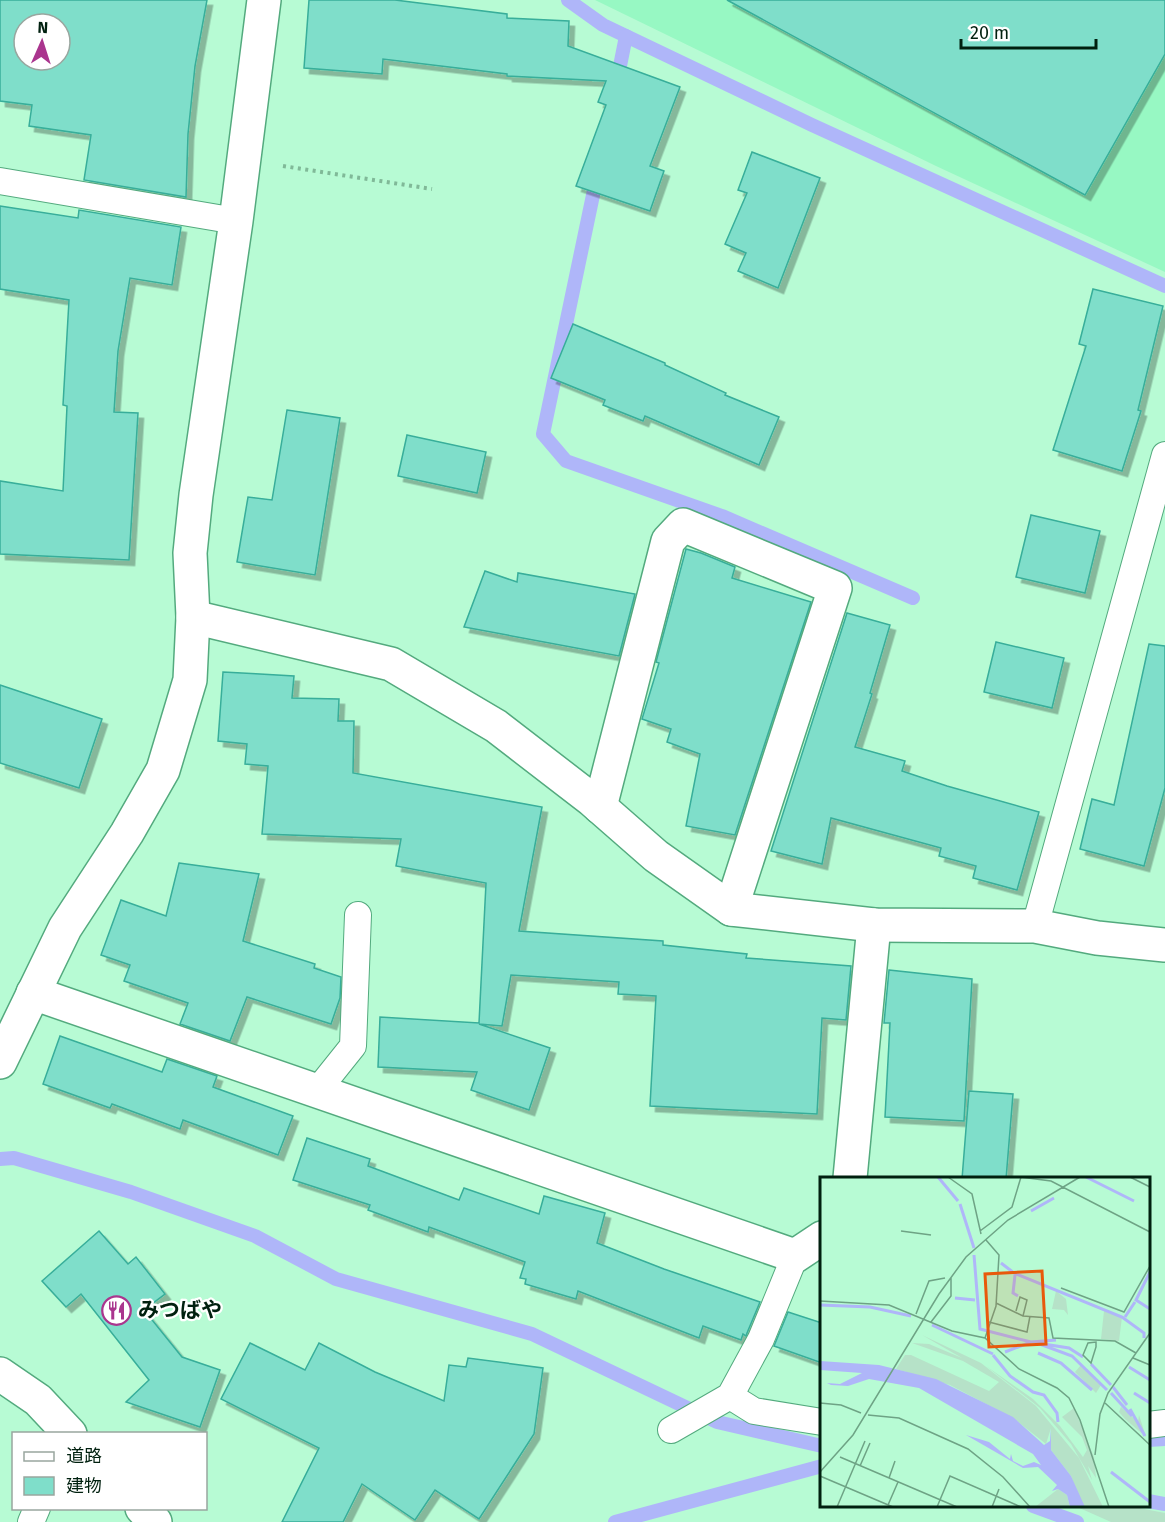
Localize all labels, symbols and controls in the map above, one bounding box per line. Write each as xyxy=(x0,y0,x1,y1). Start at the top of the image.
north arrow xyxy=(12,12,72,72)
scale bar xyxy=(961,12,1096,50)
text: N xyxy=(37,18,49,37)
text: 20 m xyxy=(970,22,1009,44)
inset map xyxy=(820,1177,1150,1507)
restaurant icon: みつばや xyxy=(101,1294,133,1326)
place label: みつばや xyxy=(138,1297,222,1323)
legend xyxy=(12,1432,207,1510)
text: 道路 xyxy=(66,1445,102,1467)
text: 建物 xyxy=(66,1475,102,1497)

